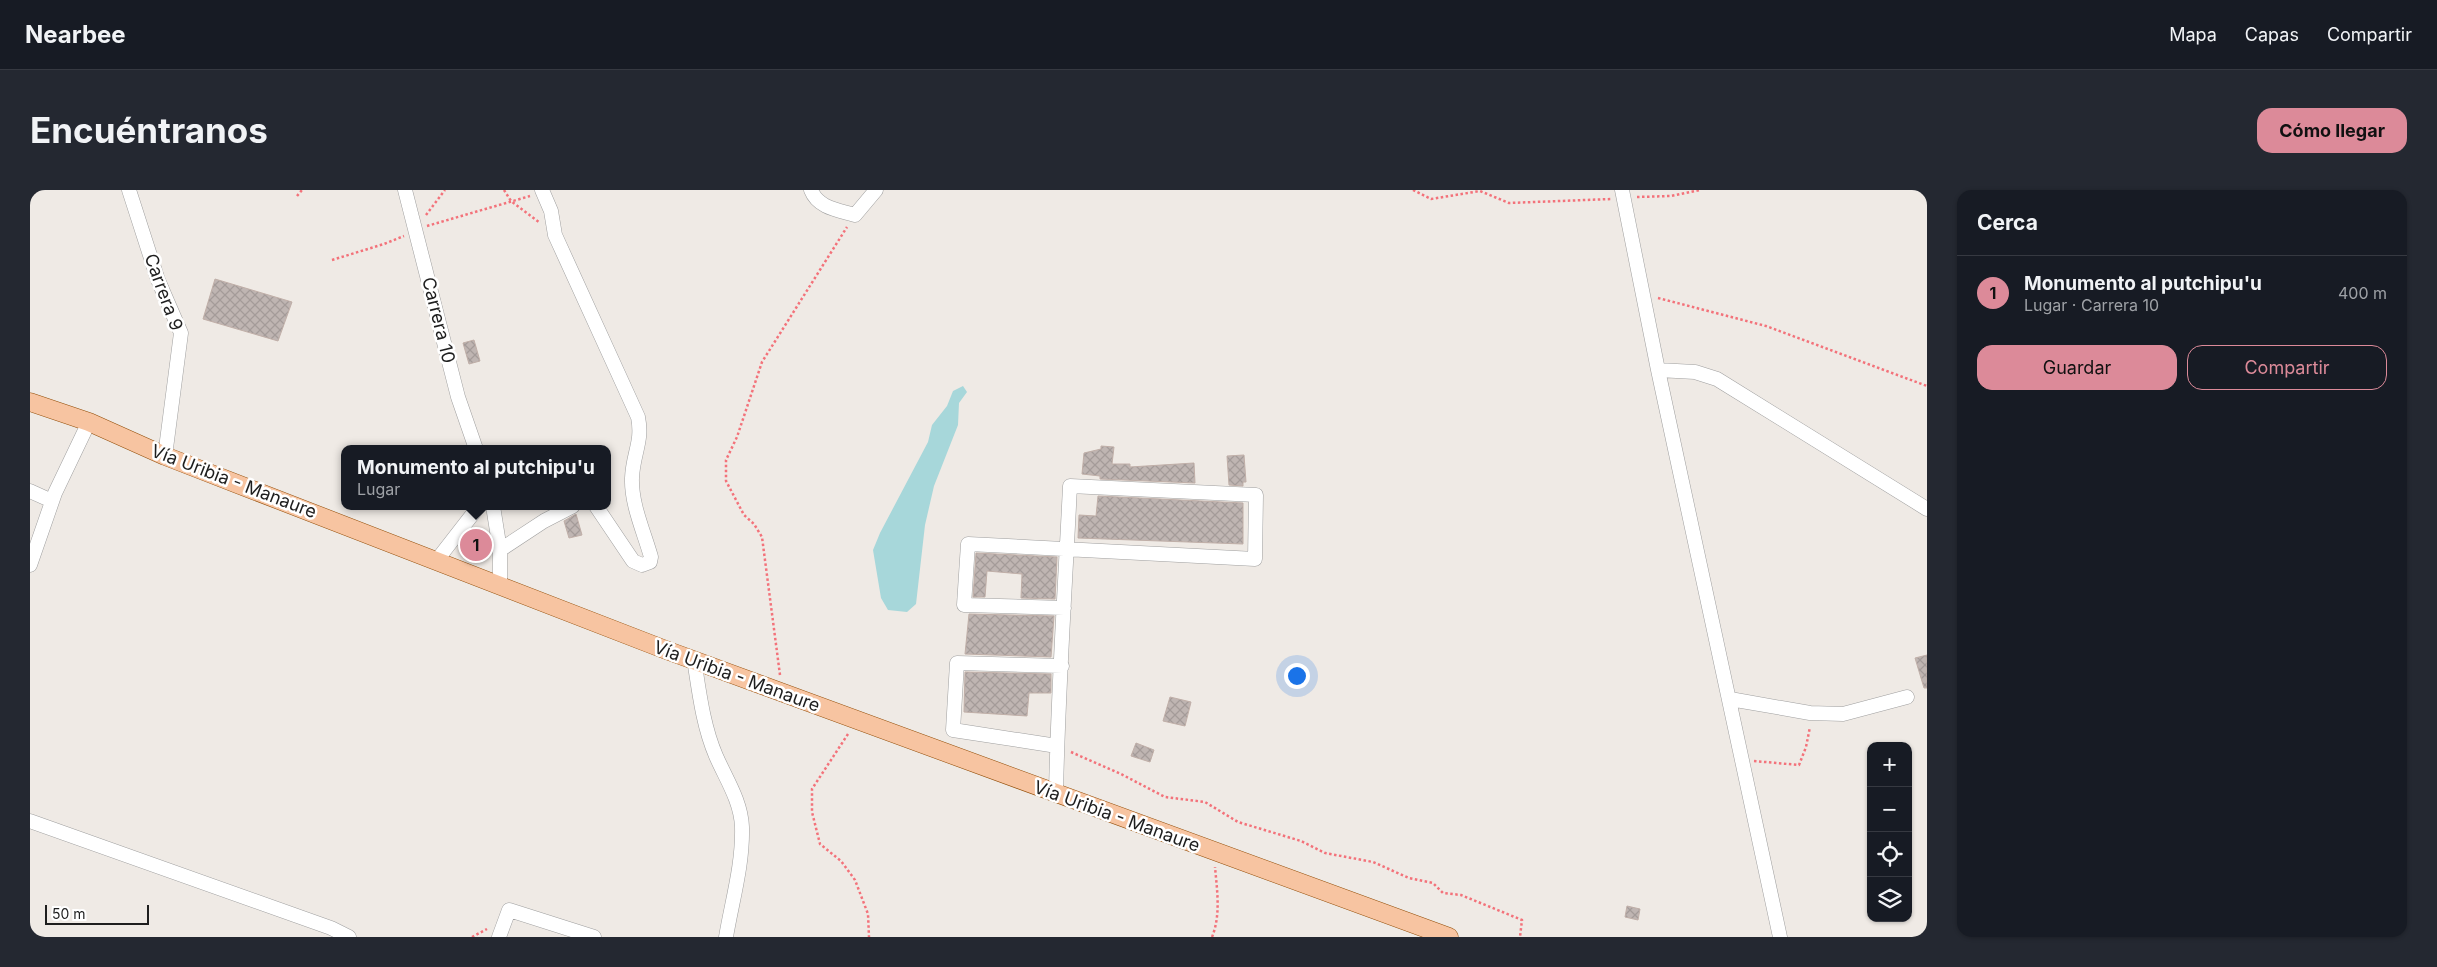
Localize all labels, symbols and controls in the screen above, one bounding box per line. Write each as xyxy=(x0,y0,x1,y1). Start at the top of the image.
text: Nearbee xyxy=(25,20,126,49)
text: Mapa xyxy=(2169,24,2217,45)
text: Capas xyxy=(2245,24,2299,45)
text: Compartir xyxy=(2327,24,2412,45)
button: Cómo llegar xyxy=(2257,108,2407,153)
text: Encuéntranos xyxy=(30,109,268,151)
text: Cerca xyxy=(1977,210,2038,235)
street label: Carrera 9 xyxy=(140,251,188,333)
text: Monumento al putchipu'u xyxy=(2024,272,2262,295)
street label: Carrera 10 xyxy=(418,275,460,365)
text: 1 xyxy=(1990,283,1996,303)
text: 400 m xyxy=(2338,283,2387,303)
text: Lugar · Carrera 10 xyxy=(2024,295,2159,315)
button: Guardar xyxy=(1977,345,2177,390)
button: Compartir xyxy=(2187,345,2387,390)
street label: Vía Uribia - Manaure xyxy=(148,440,320,522)
popup xyxy=(341,445,611,510)
text: Monumento al putchipu'u xyxy=(357,456,595,479)
text: Lugar xyxy=(357,479,400,499)
pin: 1 xyxy=(460,526,492,564)
street label: Vía Uribia - Manaure xyxy=(651,636,823,716)
your location xyxy=(1284,663,1310,689)
map controls xyxy=(1867,742,1912,922)
button: + xyxy=(1867,742,1912,787)
street label: Vía Uribia - Manaure xyxy=(1031,776,1203,856)
button: − xyxy=(1867,787,1912,832)
button: locate xyxy=(1867,832,1912,877)
button: layers xyxy=(1867,877,1912,922)
scale bar xyxy=(45,902,149,925)
text: 50 m xyxy=(52,905,86,922)

